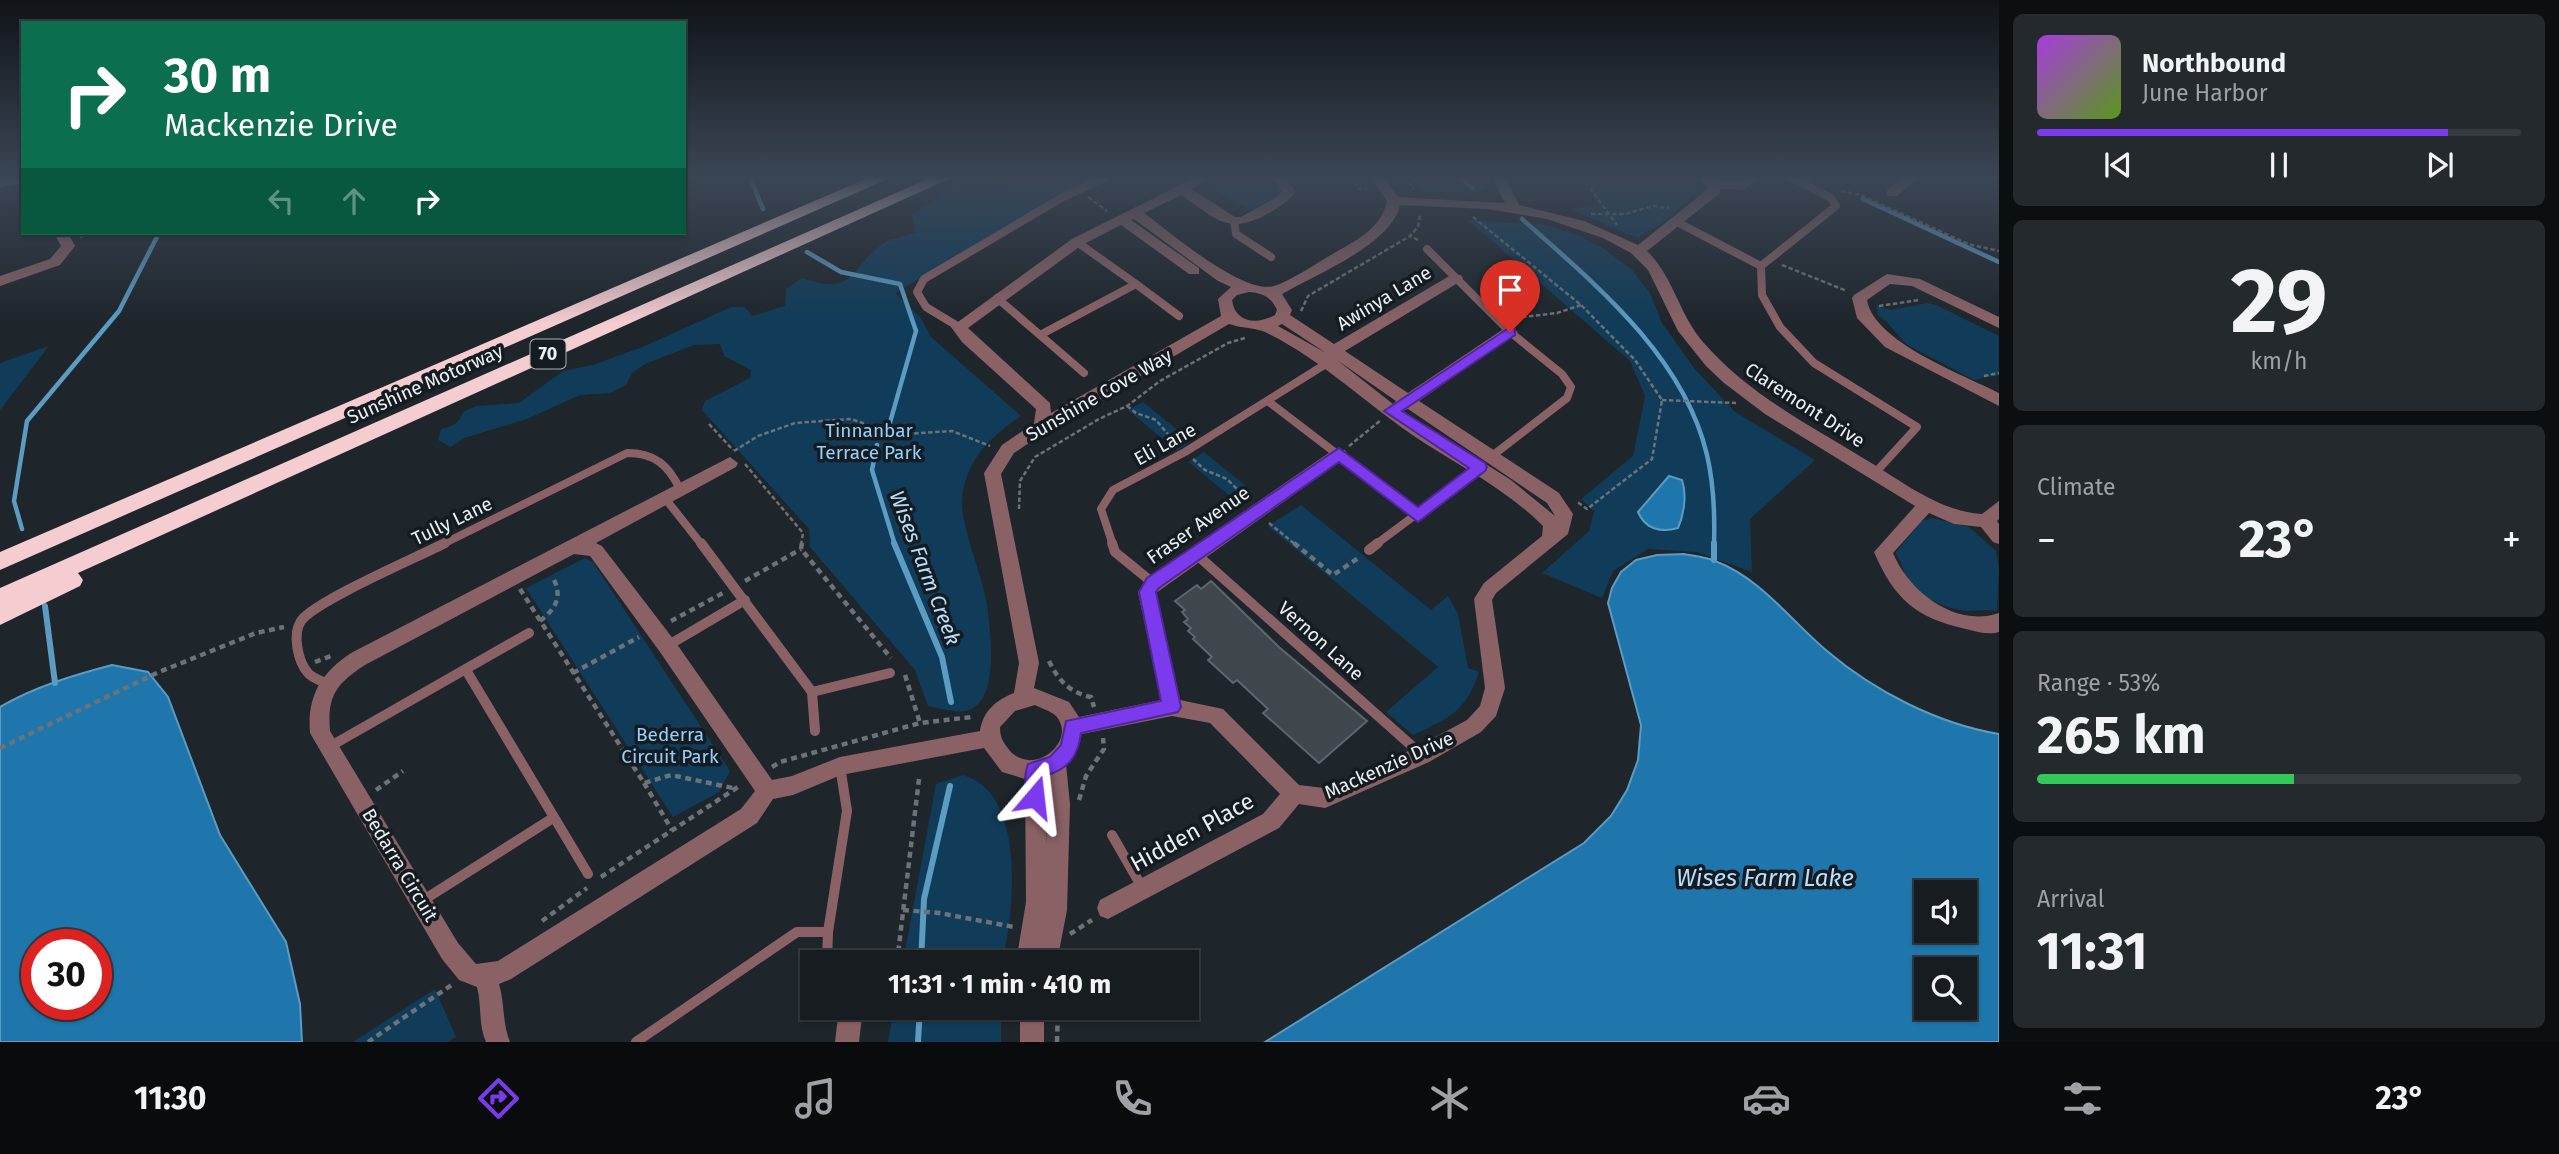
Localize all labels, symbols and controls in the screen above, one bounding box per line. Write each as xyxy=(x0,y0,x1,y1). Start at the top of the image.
text: 30 m xyxy=(164,46,271,105)
text: Northbound xyxy=(2142,48,2286,79)
icon: right xyxy=(49,49,140,140)
text: June Harbor xyxy=(2142,79,2268,107)
text: Mackenzie Drive xyxy=(164,106,398,144)
icon: previous xyxy=(2099,146,2137,184)
icon: pause xyxy=(2260,146,2298,184)
icon: next xyxy=(2421,146,2459,184)
icon: left xyxy=(262,182,300,220)
icon: ahead xyxy=(335,182,373,220)
icon: right xyxy=(408,182,446,220)
text: 29 xyxy=(2230,247,2328,356)
pin xyxy=(1480,260,1540,332)
street label: Awinya Lane xyxy=(1332,261,1436,335)
icon: arrive xyxy=(1491,271,1529,309)
street label: Sunshine Motorway xyxy=(344,339,507,429)
road number: 70 xyxy=(530,340,566,368)
street label: Sunshine Cove Way xyxy=(1022,343,1177,446)
text: km/h xyxy=(2251,347,2307,375)
street label: Claremont Drive xyxy=(1741,358,1869,452)
street label: Eli Lane xyxy=(1130,418,1200,470)
park label: Tinnanbar Terrace Park xyxy=(817,419,922,464)
text: Climate xyxy=(2037,473,2116,501)
street label: Fraser Avenue xyxy=(1142,481,1254,569)
water label: Wises Farm Creek xyxy=(884,487,966,649)
street label: Tully Lane xyxy=(408,492,496,550)
text: 23° xyxy=(2239,508,2319,571)
text: − xyxy=(2037,517,2056,563)
text: + xyxy=(2502,517,2521,563)
street label: Vernon Lane xyxy=(1273,597,1369,685)
text: Range · 53% xyxy=(2037,669,2160,697)
text: 265 km xyxy=(2037,704,2206,767)
park label: Bederra Circuit Park xyxy=(621,723,719,768)
street label: Mackenzie Drive xyxy=(1321,726,1457,804)
position arrow xyxy=(998,760,1072,834)
street label: Hidden Place xyxy=(1125,787,1259,877)
street label: Bedarra Circuit xyxy=(357,804,443,926)
water label: Wises Farm Lake xyxy=(1676,864,1854,892)
map controls xyxy=(1914,880,1977,1020)
button: sound xyxy=(1914,880,1977,943)
text: Arrival xyxy=(2037,885,2104,913)
text: 11:31 xyxy=(2037,920,2148,983)
speed limit sign: 30 xyxy=(21,929,112,1020)
button: search xyxy=(1914,957,1977,1020)
text: 11:31 · 1 min · 410 m xyxy=(888,969,1111,1000)
icon: directions xyxy=(474,1074,523,1123)
icon: music xyxy=(791,1074,840,1123)
icon: phone xyxy=(1108,1074,1157,1123)
icon: climate xyxy=(1425,1074,1474,1123)
icon: car xyxy=(1742,1074,1791,1123)
icon: filters xyxy=(2058,1074,2107,1123)
text: 11:30 xyxy=(134,1079,207,1117)
text: 23° xyxy=(2375,1079,2425,1117)

